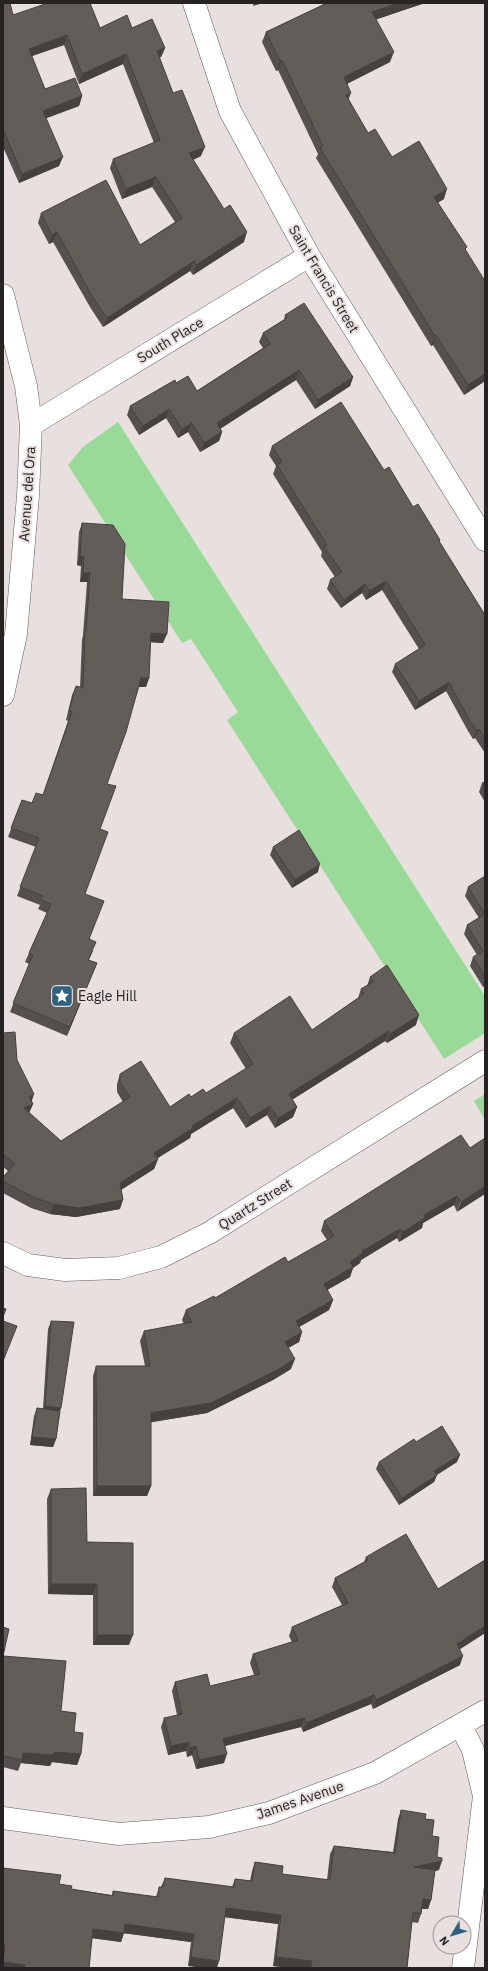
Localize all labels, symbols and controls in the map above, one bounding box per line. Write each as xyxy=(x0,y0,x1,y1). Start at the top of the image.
street label: Saint Francis Street xyxy=(285,222,363,336)
street label: South Place xyxy=(133,313,207,367)
street label: Avenue del Ora xyxy=(15,445,39,542)
place icon: Eagle Hill xyxy=(49,983,75,1009)
place label: Eagle Hill xyxy=(78,987,137,1005)
street label: Quartz Street xyxy=(215,1174,295,1234)
street label: James Avenue xyxy=(254,1777,346,1823)
north arrow xyxy=(432,1915,472,1955)
text: N xyxy=(436,1934,452,1949)

